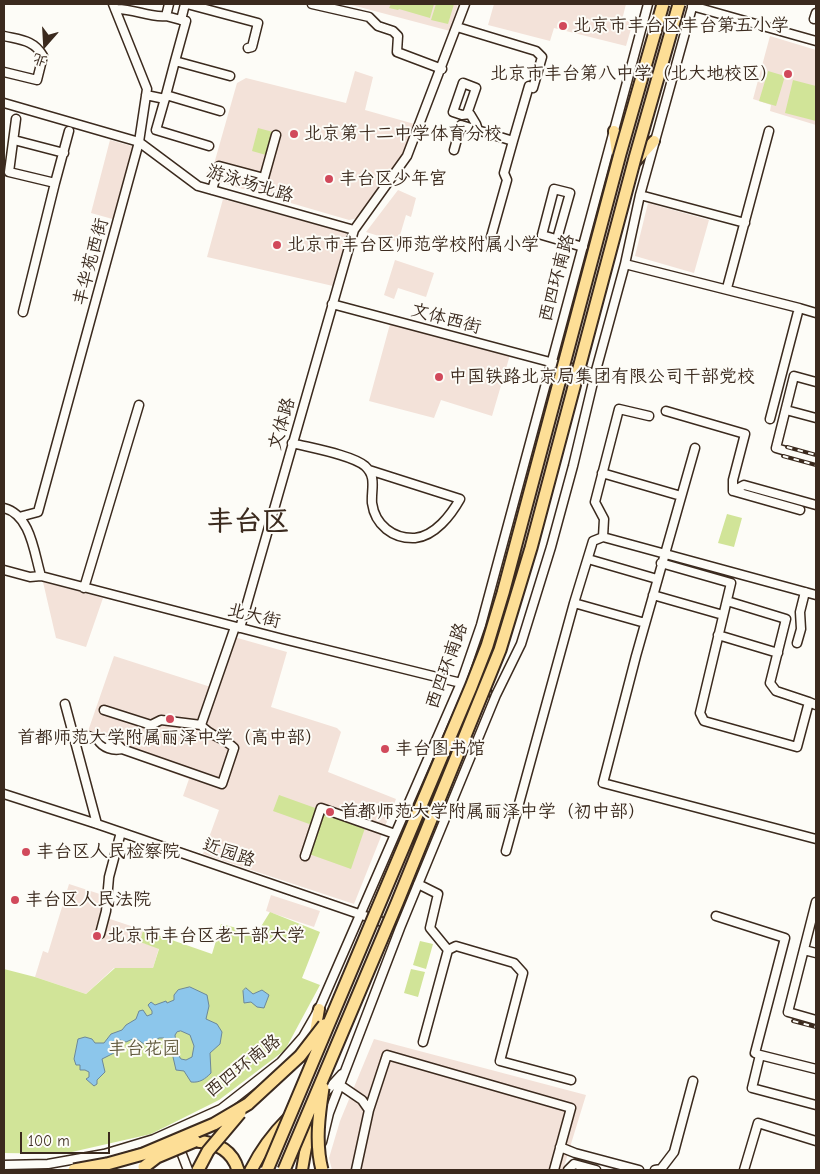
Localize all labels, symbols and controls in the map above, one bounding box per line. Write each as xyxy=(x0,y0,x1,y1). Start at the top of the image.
place label: 北京市丰台区丰台第五小学 xyxy=(573,15,789,37)
north arrow xyxy=(20,20,70,70)
marker: 北京市丰台区丰台第五小学 xyxy=(557,20,569,32)
text: 北 xyxy=(31,49,49,70)
place label: 北京市丰台第八中学（北大地校区） xyxy=(490,63,778,85)
marker: 北京市丰台第八中学（北大地校区） xyxy=(782,68,794,80)
place label: 北京第十二中学体育分校 xyxy=(304,123,502,145)
marker: 北京第十二中学体育分校 xyxy=(288,128,300,140)
street label: 游泳场北路 xyxy=(204,161,296,207)
place label: 丰台区少年宫 xyxy=(339,168,447,190)
marker: 丰台区少年宫 xyxy=(323,173,335,185)
street label: 丰华苑西街 xyxy=(69,216,113,308)
street label: 西四环南路 xyxy=(535,232,579,324)
place label: 北京市丰台区师范学校附属小学 xyxy=(287,234,539,256)
marker: 北京市丰台区师范学校附属小学 xyxy=(271,239,283,251)
street label: 文体西街 xyxy=(408,299,484,339)
place label: 中国铁路北京局集团有限公司干部党校 xyxy=(449,366,755,388)
marker: 中国铁路北京局集团有限公司干部党校 xyxy=(433,371,445,383)
street label: 文体路 xyxy=(264,395,300,453)
district label: 丰台区 xyxy=(206,505,290,539)
street label: 北大街 xyxy=(225,599,283,633)
street label: 西四环南路 xyxy=(421,620,473,712)
marker: 首都师范大学附属丽泽中学（高中部） xyxy=(164,713,176,725)
place label: 首都师范大学附属丽泽中学（高中部） xyxy=(17,727,323,749)
place label: 丰台图书馆 xyxy=(395,738,485,760)
marker: 丰台图书馆 xyxy=(379,743,391,755)
place label: 首都师范大学附属丽泽中学（初中部） xyxy=(340,801,646,823)
marker: 首都师范大学附属丽泽中学（初中部） xyxy=(324,806,336,818)
street label: 近园路 xyxy=(200,834,258,872)
place label: 丰台区人民检察院 xyxy=(36,841,180,863)
marker: 丰台区人民检察院 xyxy=(20,846,32,858)
place label: 丰台区人民法院 xyxy=(25,889,151,911)
marker: 丰台区人民法院 xyxy=(9,894,21,906)
place label: 北京市丰台区老干部大学 xyxy=(107,925,305,947)
marker: 北京市丰台区老干部大学 xyxy=(91,930,103,942)
street label: 西四环南路 xyxy=(201,1030,285,1102)
park label: 丰台花园 xyxy=(108,1038,180,1060)
scale bar xyxy=(22,1122,112,1154)
text: 100 m xyxy=(28,1132,70,1150)

